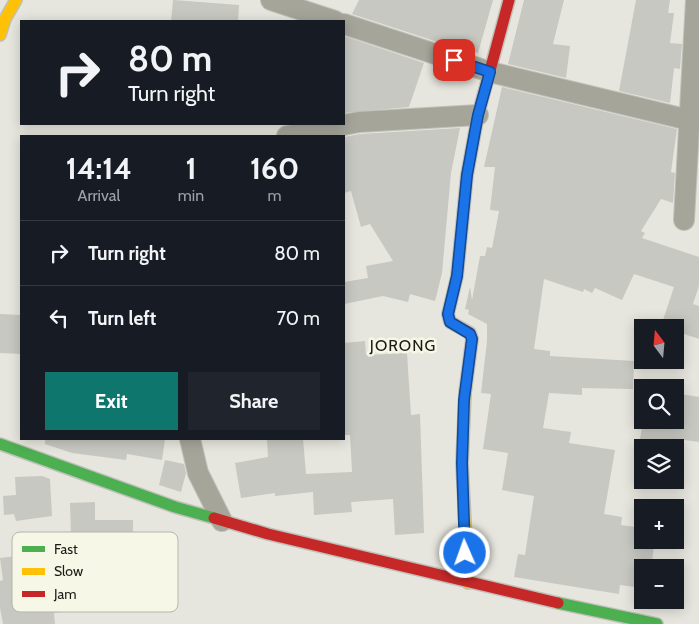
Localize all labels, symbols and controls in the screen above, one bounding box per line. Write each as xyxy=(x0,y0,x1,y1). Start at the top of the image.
text: 80 m xyxy=(128,37,212,80)
pin xyxy=(433,39,475,81)
icon: right xyxy=(45,40,110,105)
icon: arrive xyxy=(440,46,468,74)
text: Turn right xyxy=(128,80,215,107)
text: 14:14 xyxy=(66,150,132,187)
text: 1 xyxy=(185,150,197,187)
text: 160 xyxy=(250,150,299,187)
text: Arrival xyxy=(78,186,120,205)
text: min xyxy=(178,186,204,205)
text: m xyxy=(268,186,282,205)
icon: right xyxy=(45,239,73,267)
text: Turn right xyxy=(88,242,166,265)
text: 80 m xyxy=(274,242,320,265)
icon: left xyxy=(45,304,73,332)
text: Turn left xyxy=(88,307,156,330)
text: 70 m xyxy=(276,307,320,330)
north arrow xyxy=(634,319,684,369)
map controls xyxy=(634,319,684,609)
district label: JORONG xyxy=(369,336,436,355)
button: Exit xyxy=(45,372,178,430)
button: Share xyxy=(188,372,320,430)
button: search xyxy=(634,379,684,429)
button: layers xyxy=(634,439,684,489)
button: + xyxy=(634,499,684,549)
position arrow xyxy=(438,526,490,578)
legend xyxy=(12,532,178,612)
text: Fast xyxy=(54,540,78,558)
button: − xyxy=(634,559,684,609)
text: Slow xyxy=(54,562,83,580)
text: Jam xyxy=(53,585,76,603)

